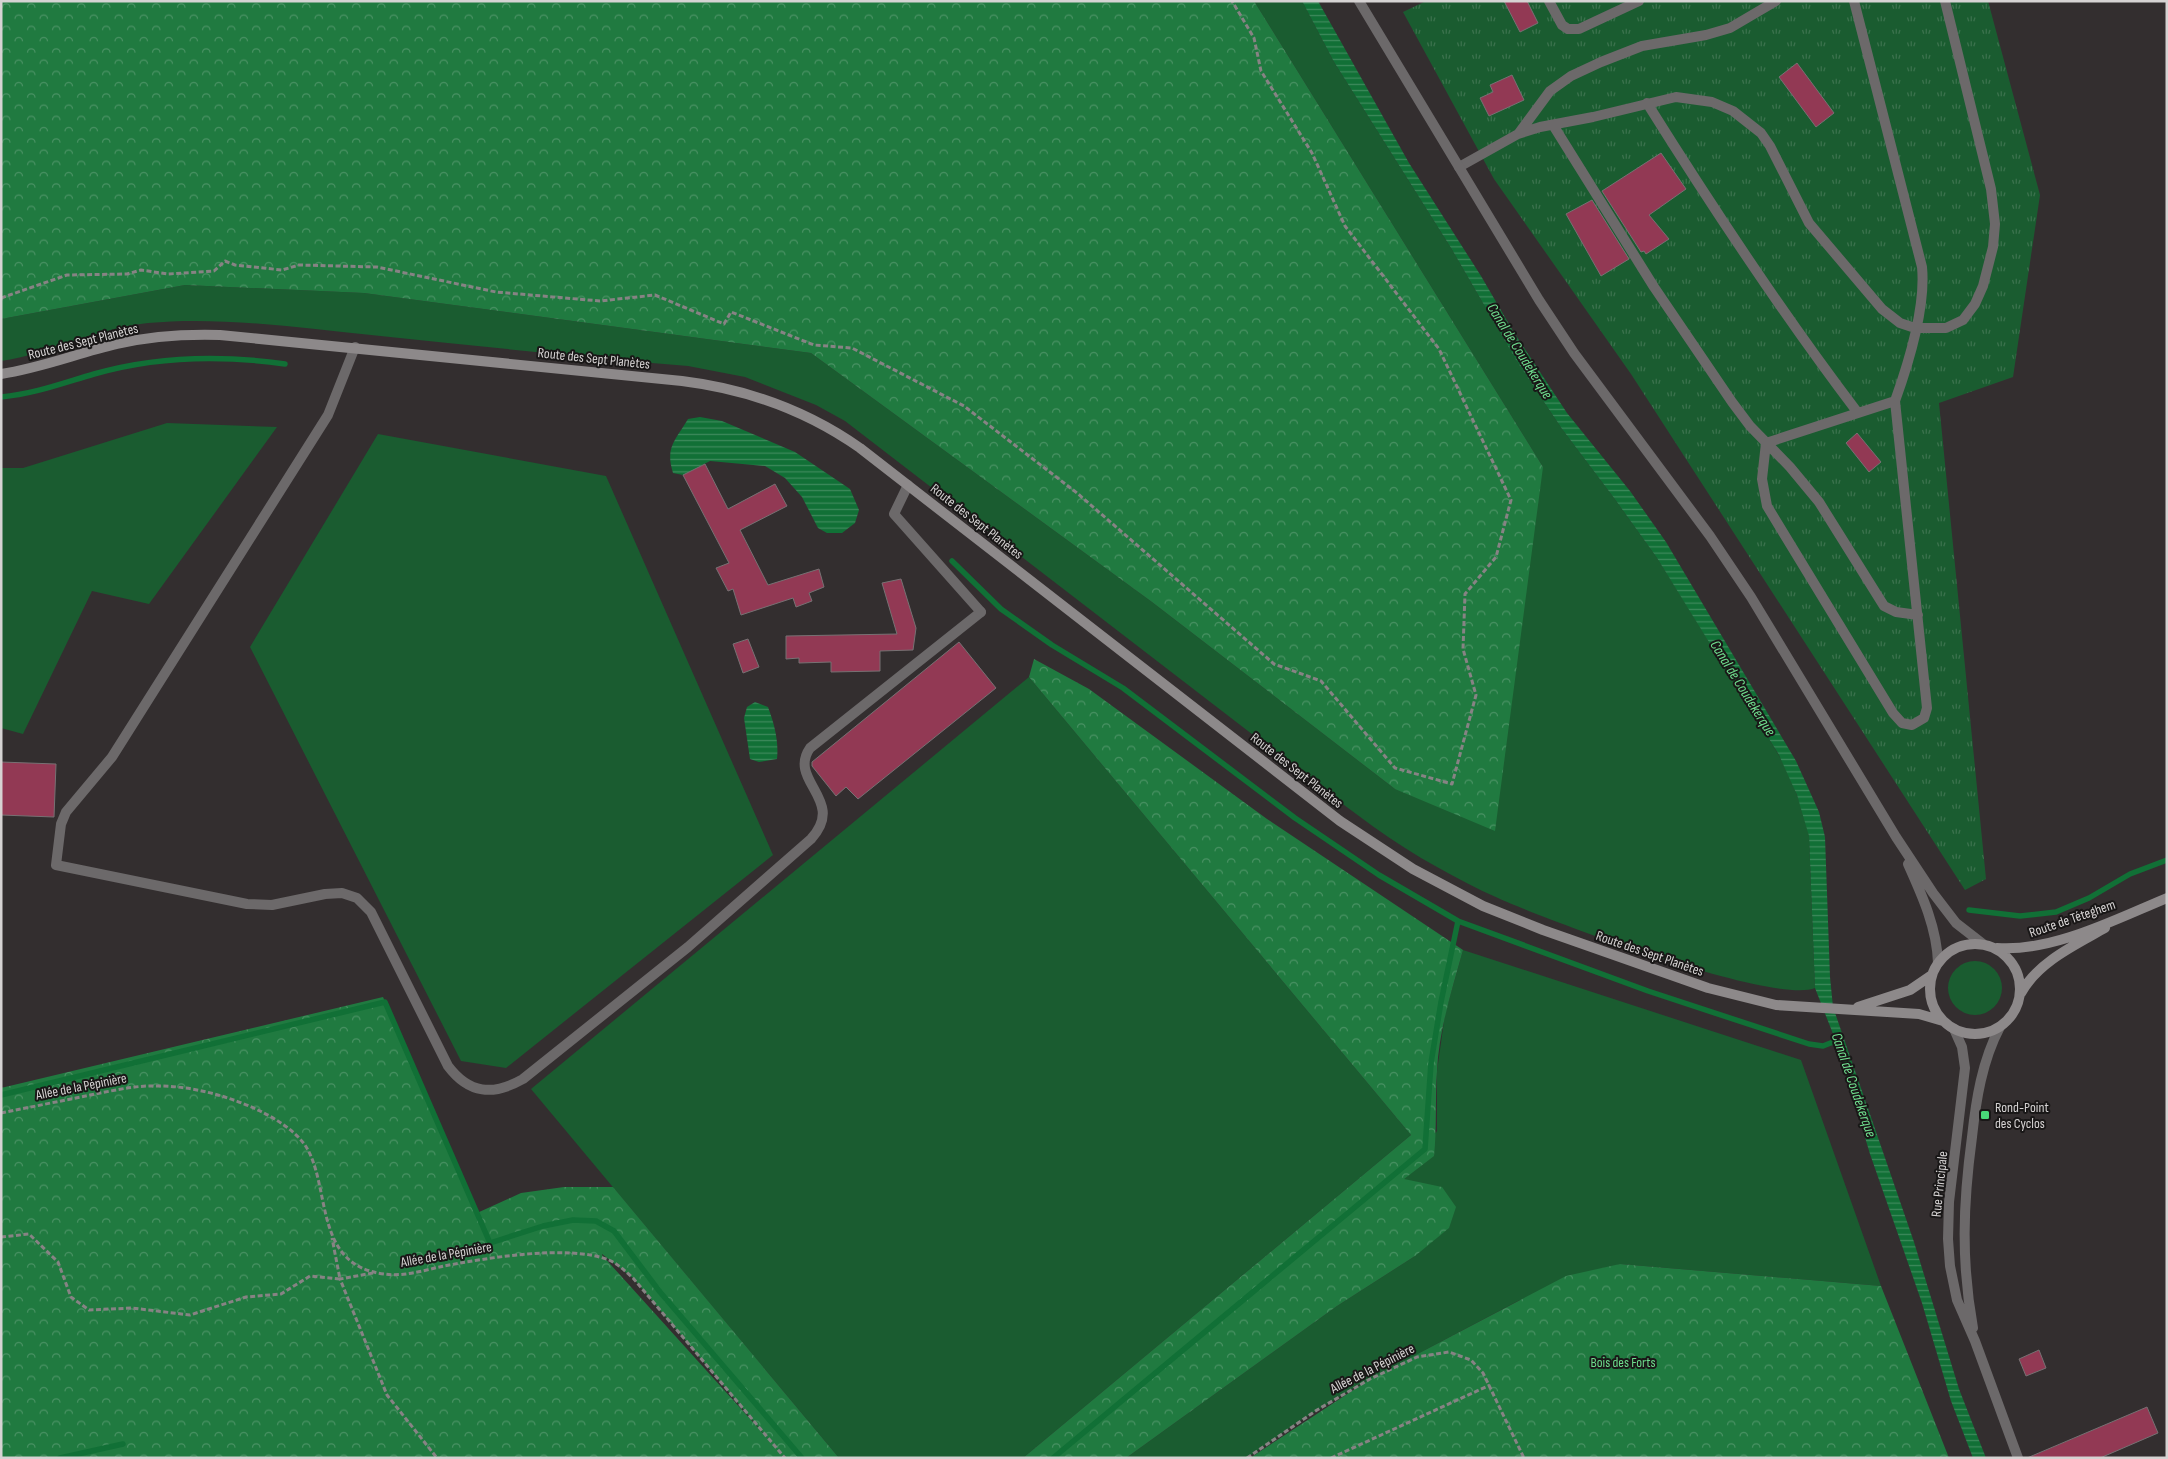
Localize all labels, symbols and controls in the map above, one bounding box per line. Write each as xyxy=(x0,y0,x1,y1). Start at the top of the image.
water label: Canal de Coudekerque xyxy=(1483,300,1557,403)
street label: Route des Sept Planètes xyxy=(26,320,140,363)
street label: Route des Sept Planètes xyxy=(537,344,651,373)
street label: Route des Sept Planètes xyxy=(927,480,1026,563)
water label: Canal de Coudekerque xyxy=(1706,637,1780,740)
street label: Route des Sept Planètes xyxy=(1247,729,1346,812)
street label: Route de Téteghem xyxy=(2027,896,2117,941)
street label: Route des Sept Planètes xyxy=(1594,927,1706,980)
water label: Canal de Coudekerque xyxy=(1827,1030,1880,1140)
street label: Allée de la Pépinière xyxy=(33,1069,128,1104)
place label: Rond-Point des Cyclos xyxy=(1995,1099,2049,1132)
marker: Rond-Point des Cyclos xyxy=(1979,1109,1991,1121)
street label: Rue Principale xyxy=(1928,1150,1951,1218)
street label: Allée de la Pépinière xyxy=(398,1238,493,1271)
street label: Allée de la Pépinière xyxy=(1326,1340,1417,1397)
park label: Bois des Forts xyxy=(1591,1354,1655,1371)

